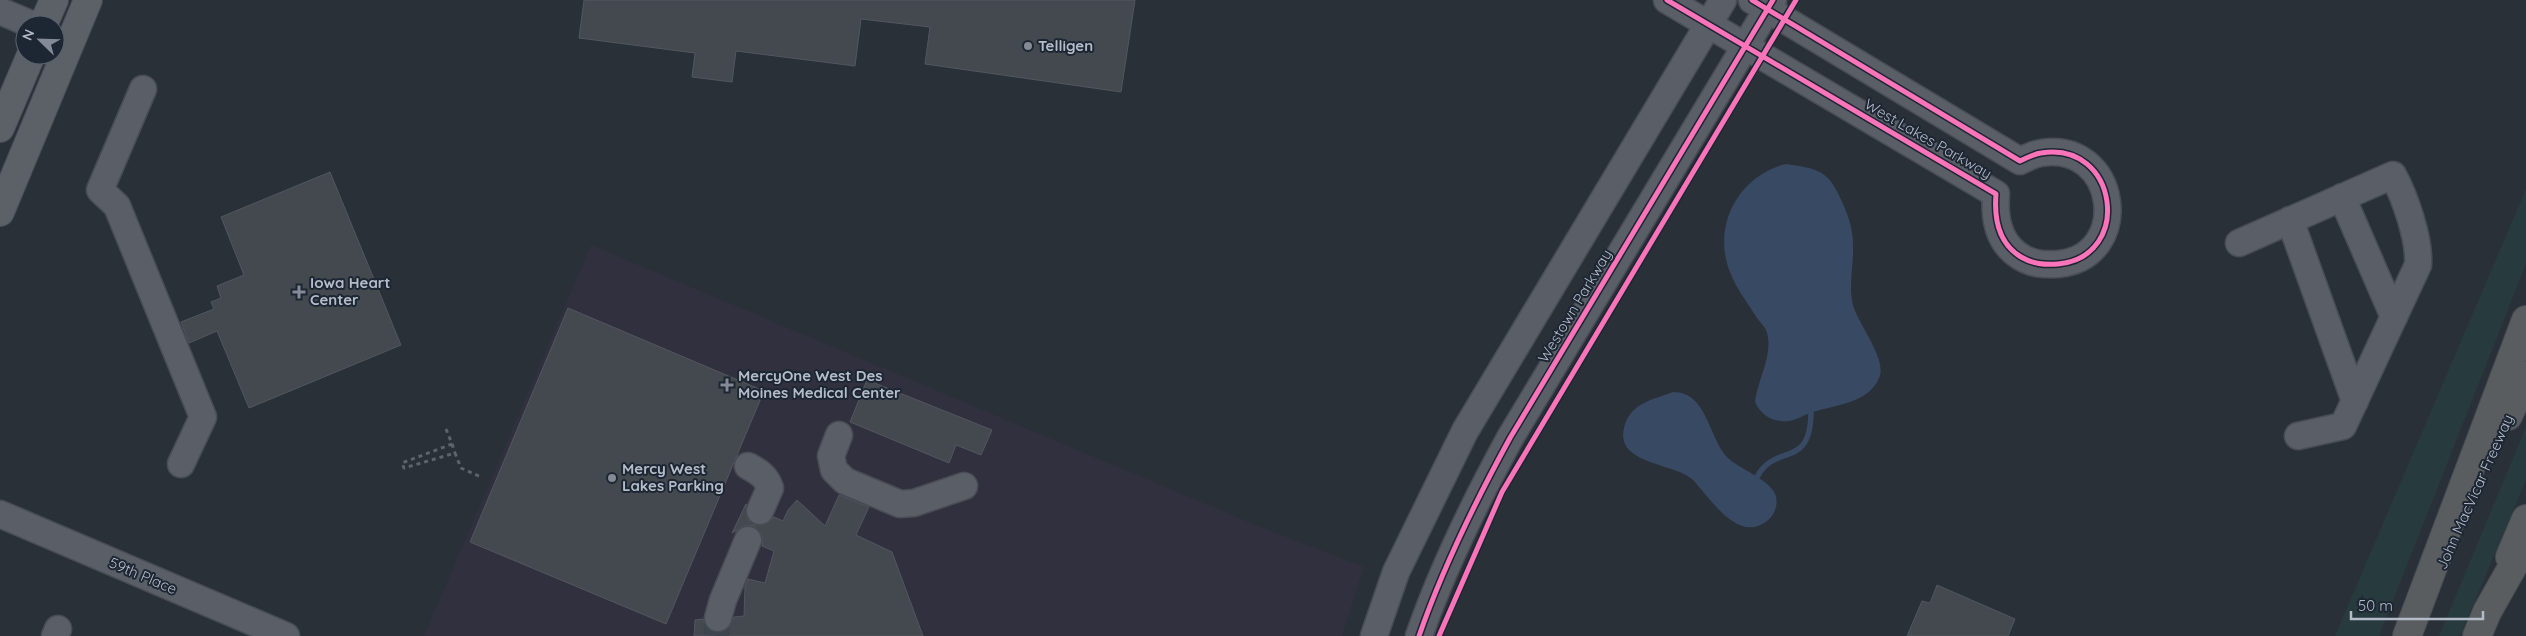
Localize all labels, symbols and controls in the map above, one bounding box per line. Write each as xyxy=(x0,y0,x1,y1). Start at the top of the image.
north arrow xyxy=(15,15,65,65)
text: N xyxy=(18,27,38,43)
place label: Telligen xyxy=(1038,36,1093,55)
marker: Telligen xyxy=(1022,40,1034,52)
street label: West Lakes Parkway xyxy=(1861,94,1995,183)
street label: Westown Parkway xyxy=(1533,246,1616,366)
place label: Iowa Heart Center xyxy=(310,273,390,309)
marker: Iowa Heart Center xyxy=(292,285,306,299)
place label: MercyOne West Des Moines Medical Center xyxy=(738,366,901,402)
marker: MercyOne West Des Moines Medical Center xyxy=(720,378,734,392)
street label: John MacVicar Freeway xyxy=(2432,411,2517,572)
place label: Mercy West Lakes Parking xyxy=(622,459,724,495)
marker: Mercy West Lakes Parking xyxy=(606,472,618,484)
street label: 59th Place xyxy=(106,553,180,598)
scale bar xyxy=(2351,588,2484,620)
text: 50 m xyxy=(2358,596,2393,615)

